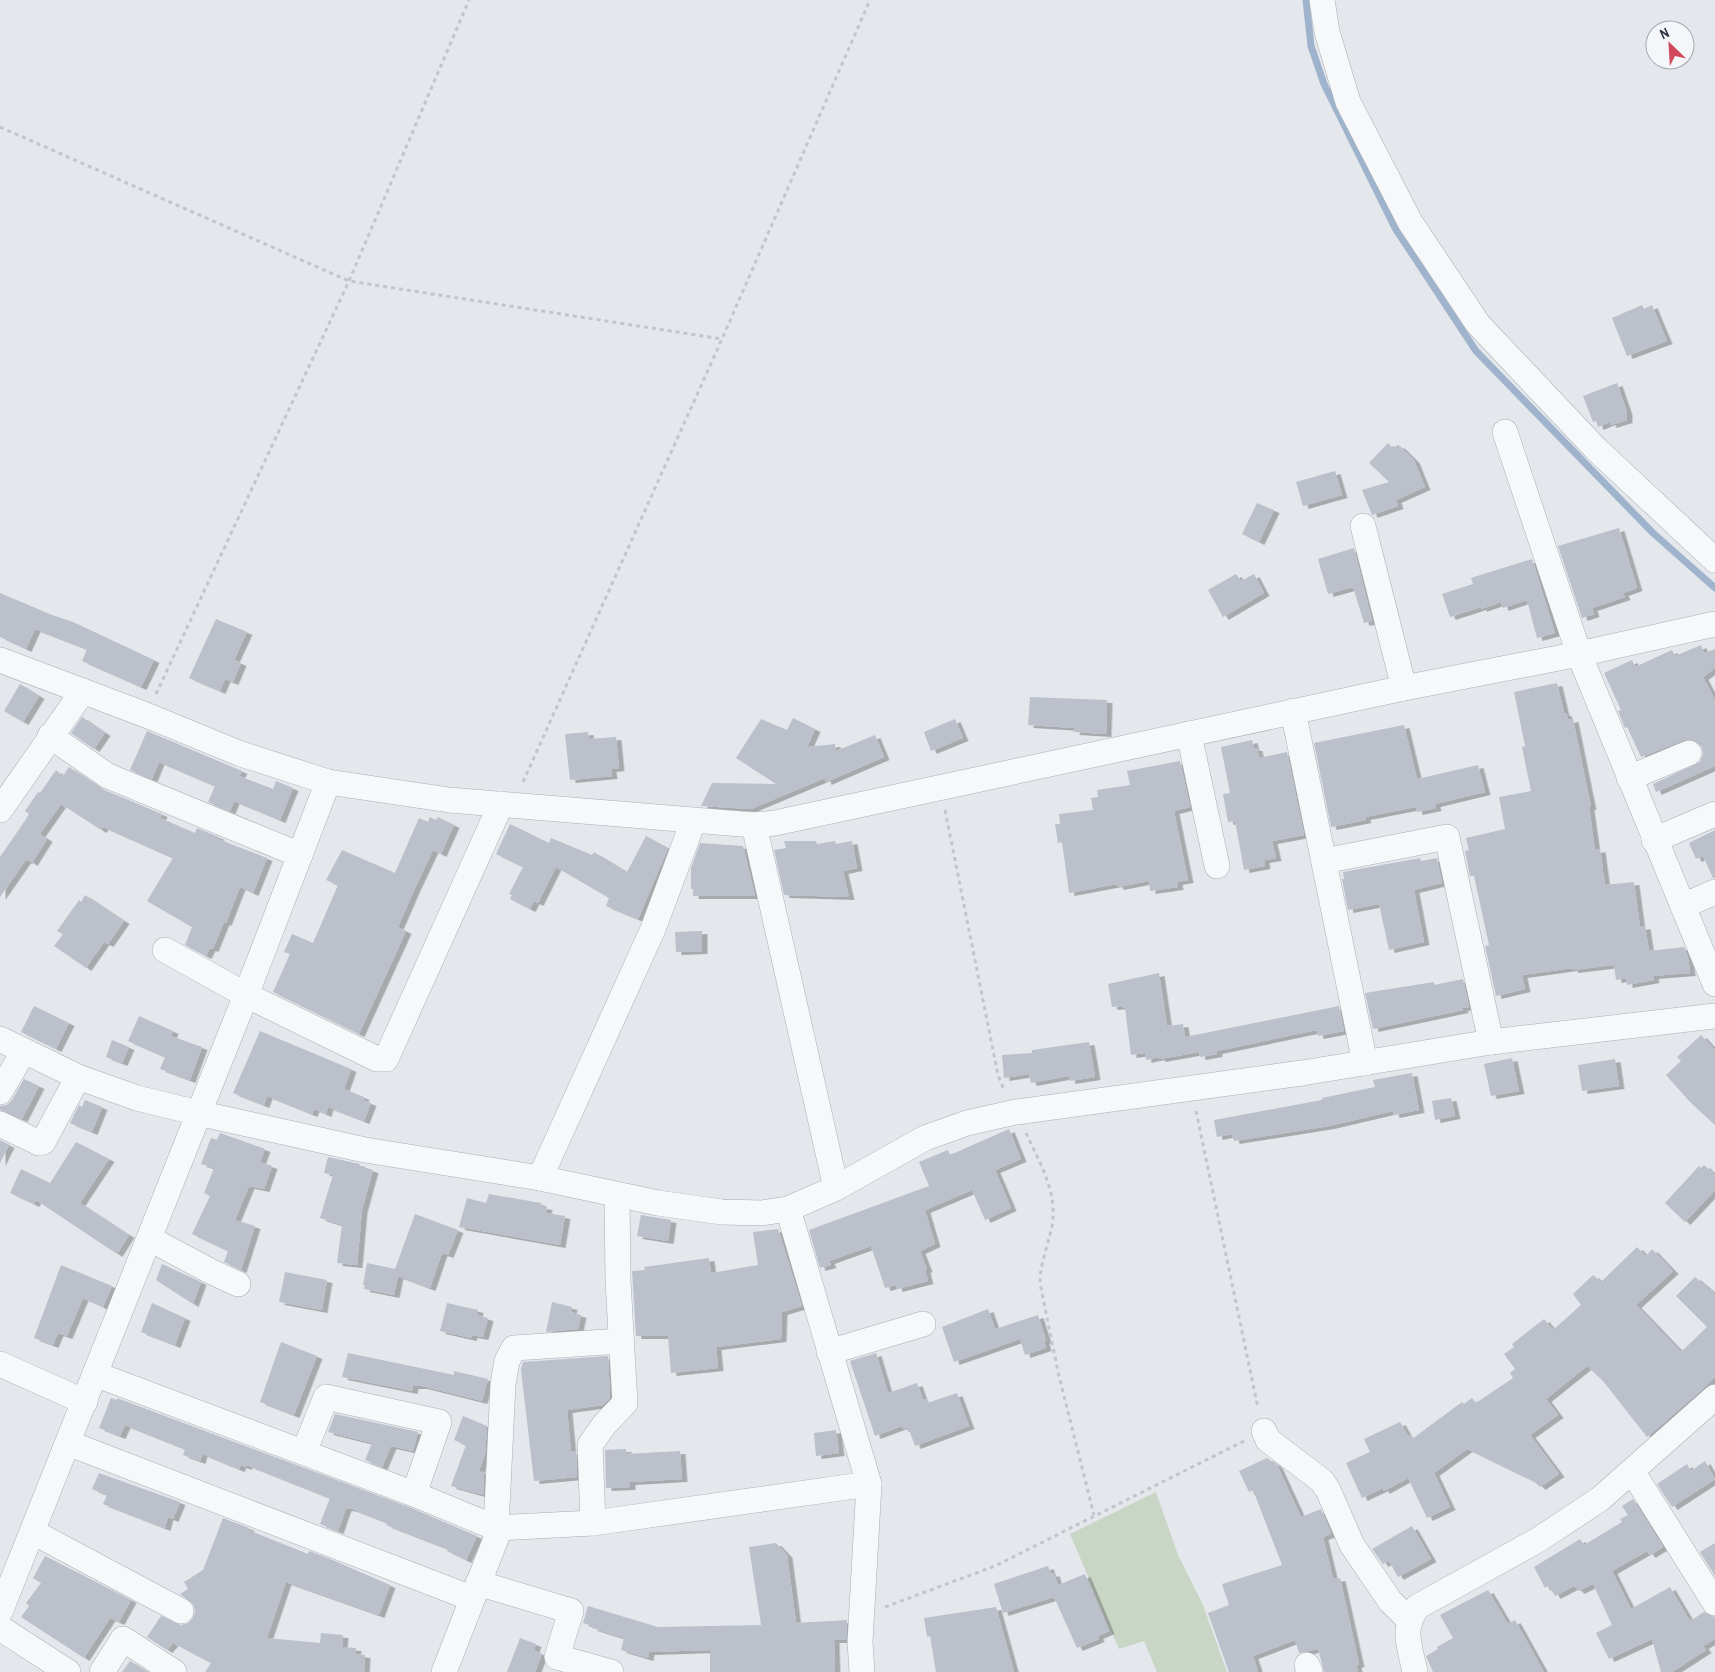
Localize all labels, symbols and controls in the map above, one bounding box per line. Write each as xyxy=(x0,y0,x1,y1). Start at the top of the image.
north arrow xyxy=(1645,20,1695,70)
text: N xyxy=(1657,23,1672,43)

